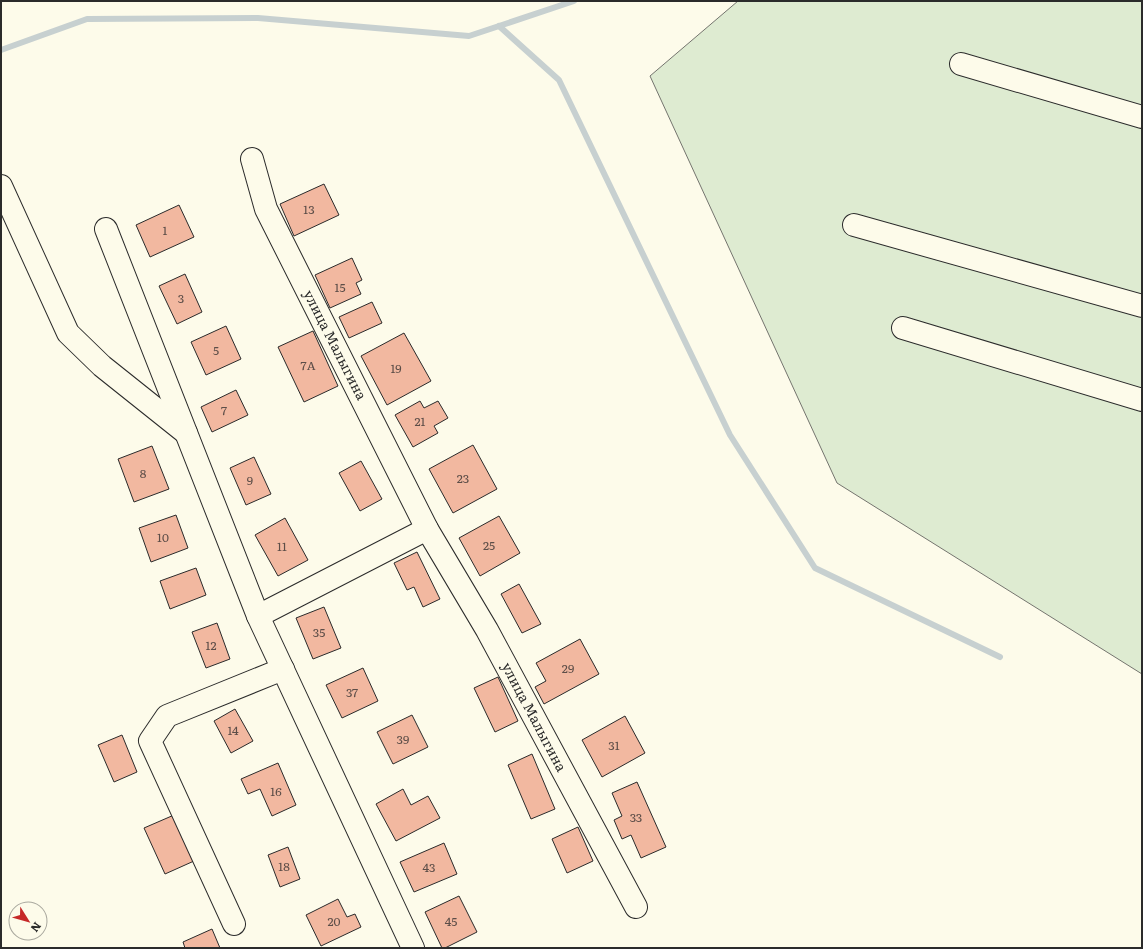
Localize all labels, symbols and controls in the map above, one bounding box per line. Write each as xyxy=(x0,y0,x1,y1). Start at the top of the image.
house number: 13 xyxy=(303,200,315,218)
house number: 1 xyxy=(163,221,168,239)
house number: 15 xyxy=(335,278,345,296)
street label: улица Малыгина xyxy=(299,286,373,403)
house number: 3 xyxy=(178,289,184,307)
house number: 5 xyxy=(213,341,219,359)
house number: 7А xyxy=(301,356,316,374)
house number: 19 xyxy=(390,359,402,377)
house number: 7 xyxy=(221,401,227,419)
house number: 21 xyxy=(415,412,426,430)
house number: 8 xyxy=(140,464,147,482)
house number: 23 xyxy=(457,469,469,487)
house number: 9 xyxy=(247,471,253,489)
house number: 10 xyxy=(157,528,169,546)
house number: 25 xyxy=(483,536,495,554)
house number: 11 xyxy=(277,537,287,555)
house number: 35 xyxy=(313,623,325,641)
house number: 12 xyxy=(206,636,216,654)
street label: улица Малыгина xyxy=(498,658,572,775)
house number: 29 xyxy=(562,659,574,677)
house number: 37 xyxy=(346,683,358,701)
house number: 14 xyxy=(227,721,239,739)
house number: 39 xyxy=(397,730,409,748)
house number: 31 xyxy=(608,736,620,754)
house number: 16 xyxy=(270,782,282,800)
house number: 33 xyxy=(630,808,642,826)
house number: 18 xyxy=(278,857,290,875)
house number: 43 xyxy=(422,858,436,876)
north arrow xyxy=(8,901,48,941)
house number: 20 xyxy=(327,912,341,930)
house number: 45 xyxy=(445,912,457,930)
text: N xyxy=(28,919,46,936)

